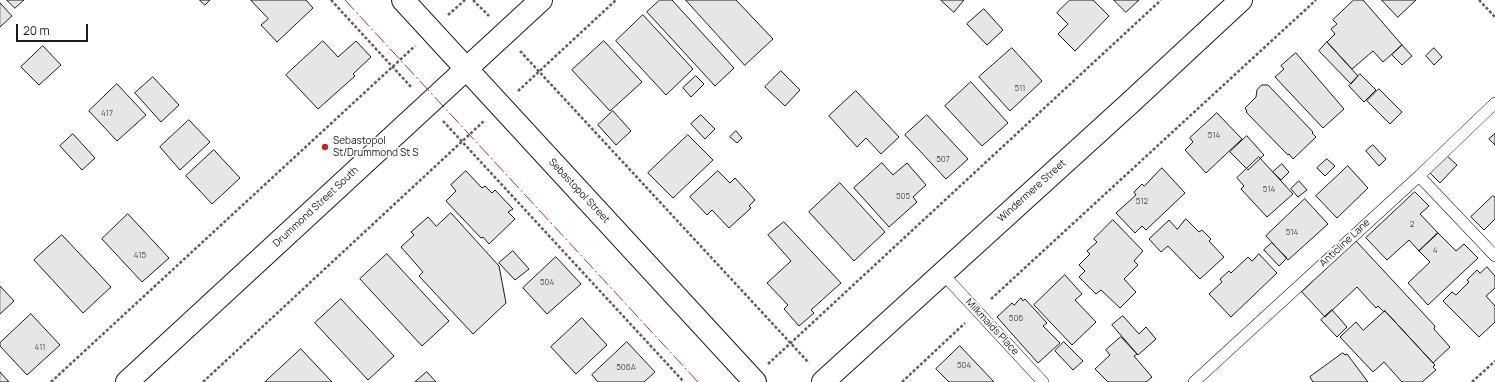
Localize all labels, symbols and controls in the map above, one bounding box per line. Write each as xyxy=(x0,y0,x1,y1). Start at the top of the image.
scale bar xyxy=(18,16,90,42)
text: 20 m xyxy=(23,22,50,39)
house number: 511 xyxy=(1015,84,1025,94)
house number: 417 xyxy=(101,109,113,119)
house number: 514 xyxy=(1208,131,1220,141)
place label: Sebastopol St/Drummond St S xyxy=(333,135,418,158)
marker: Sebastopol St/Drummond St S xyxy=(320,142,330,152)
house number: 507 xyxy=(936,155,950,165)
street label: Sebastopol Street xyxy=(546,156,612,226)
street label: Windermere Street xyxy=(995,157,1069,225)
street label: Drummond Street South xyxy=(271,164,361,250)
house number: 514 xyxy=(1263,185,1275,195)
house number: 505 xyxy=(896,192,910,202)
house number: 512 xyxy=(1136,197,1148,207)
street label: Anticline Lane xyxy=(1317,217,1373,269)
house number: 2 xyxy=(1410,220,1414,230)
house number: 514 xyxy=(1286,228,1298,238)
house number: 4 xyxy=(1433,246,1437,256)
house number: 415 xyxy=(134,251,146,261)
house number: 504 xyxy=(540,278,554,288)
street label: Milkmaids Place xyxy=(963,296,1021,358)
house number: 506 xyxy=(1009,314,1023,324)
house number: 411 xyxy=(35,343,45,353)
house number: 504 xyxy=(957,361,971,371)
house number: 506A xyxy=(616,363,636,373)

